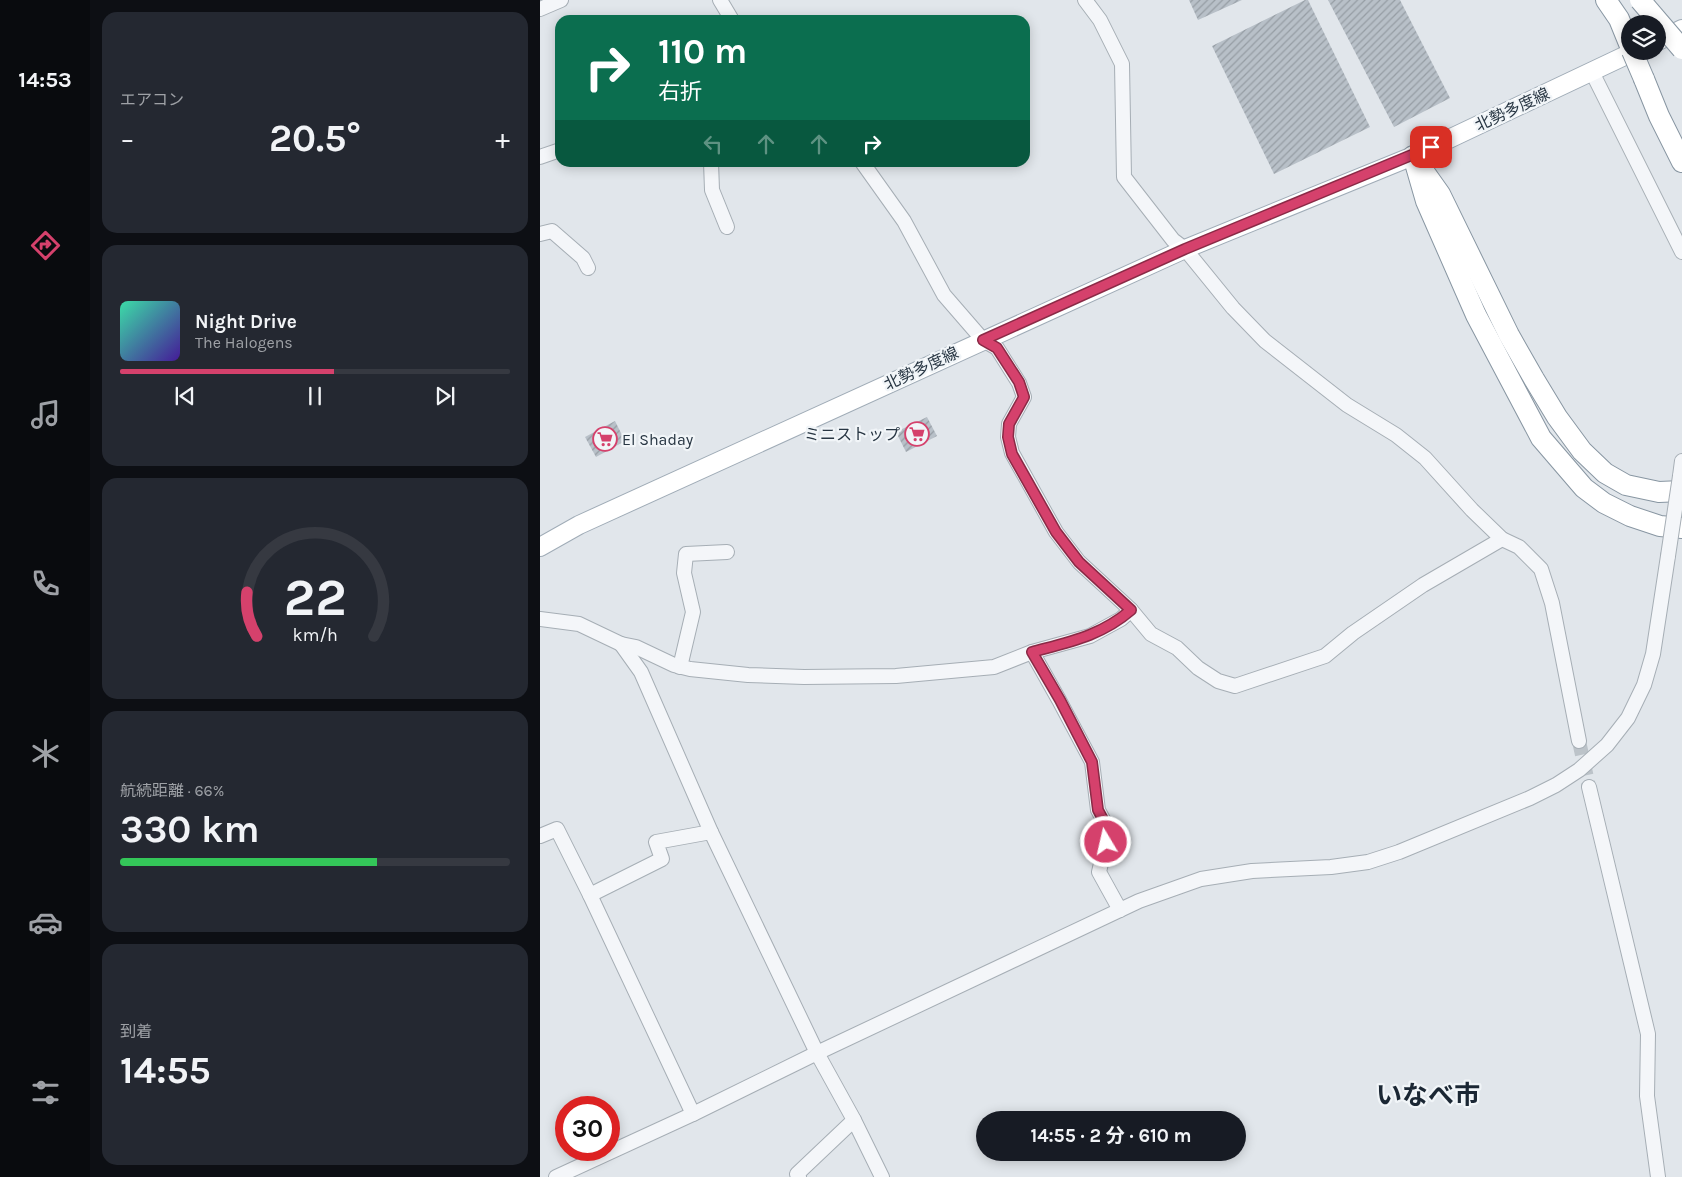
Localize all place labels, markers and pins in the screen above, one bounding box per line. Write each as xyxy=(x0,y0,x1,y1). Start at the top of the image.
pin xyxy=(1410,126,1452,168)
supermarket icon: ミニストップ xyxy=(904,421,930,447)
place label: ミニストップ xyxy=(804,425,900,444)
supermarket icon: El Shaday xyxy=(592,426,618,452)
place label: El Shaday xyxy=(622,430,694,449)

